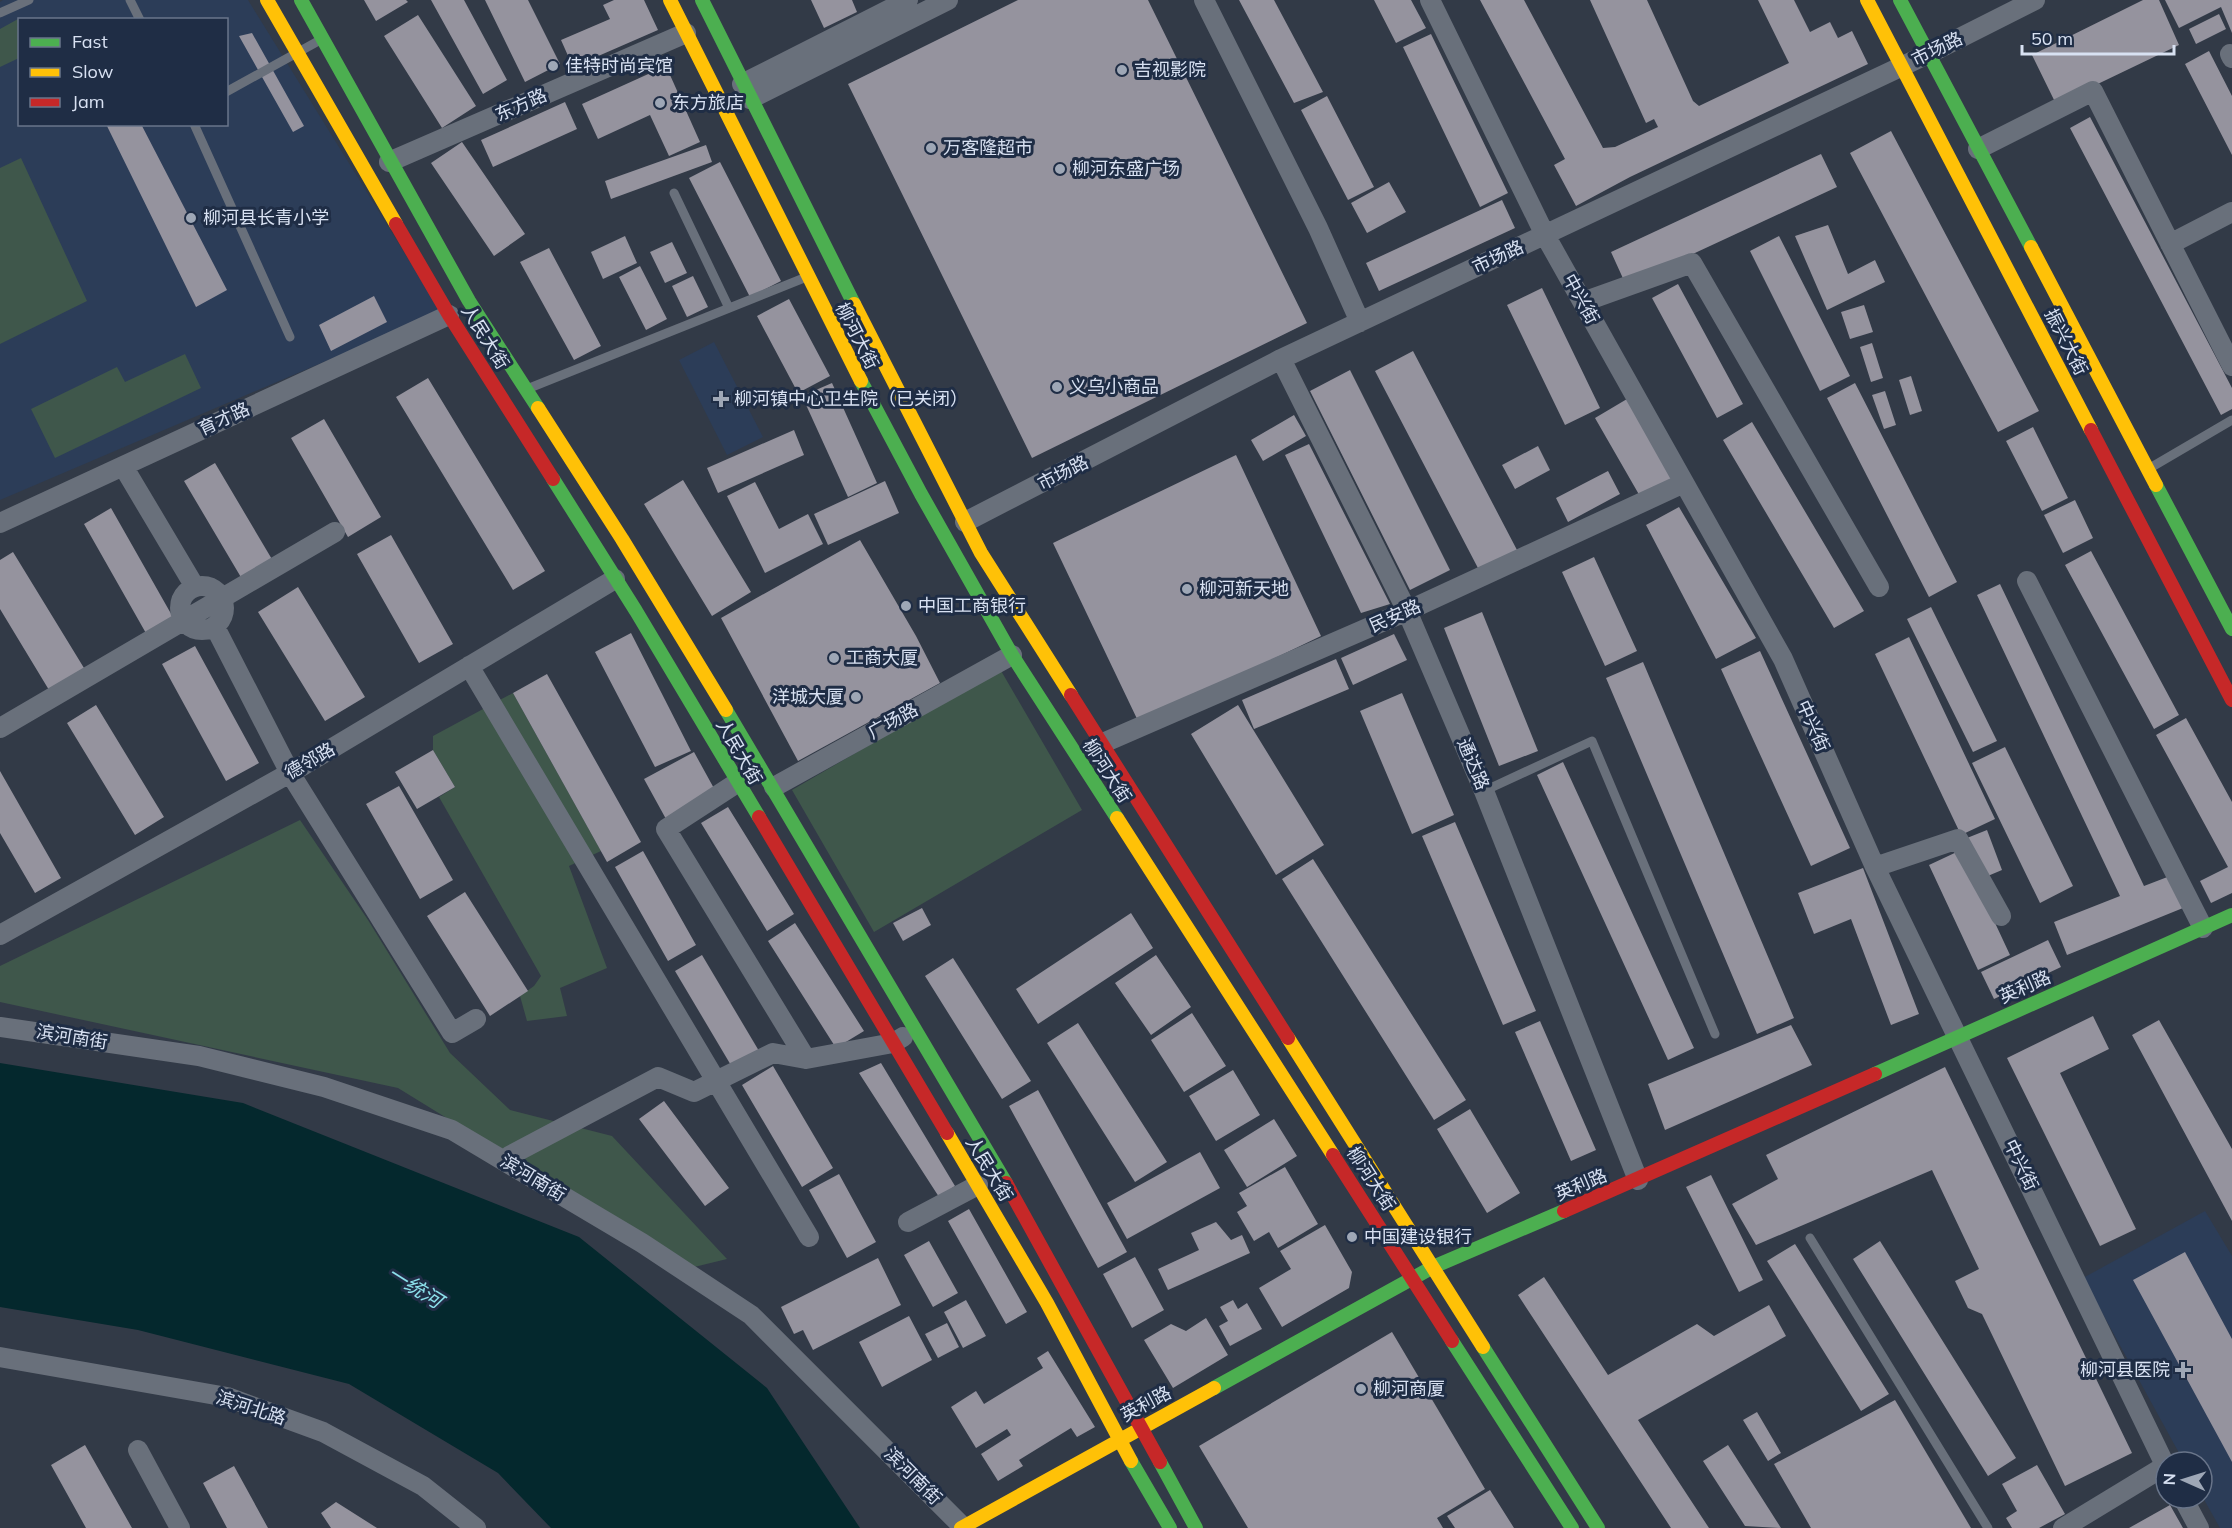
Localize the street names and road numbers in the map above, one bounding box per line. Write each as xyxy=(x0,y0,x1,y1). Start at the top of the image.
street label: 市场路 xyxy=(1907,26,1966,71)
street label: 东方路 xyxy=(491,83,550,126)
street label: 市场路 xyxy=(1468,235,1527,278)
street label: 中兴街 xyxy=(1558,270,1605,328)
street label: 柳河大街 xyxy=(831,298,884,373)
street label: 人民大街 xyxy=(457,300,514,373)
street label: 振兴大街 xyxy=(2040,304,2093,379)
street label: 育才路 xyxy=(194,397,253,440)
street label: 市场路 xyxy=(1033,450,1092,495)
street label: 民安路 xyxy=(1365,594,1424,637)
street label: 中兴街 xyxy=(1792,696,1835,755)
street label: 广场路 xyxy=(864,697,922,744)
street label: 人民大街 xyxy=(711,715,767,789)
street label: 柳河大街 xyxy=(1078,734,1137,807)
street label: 通达路 xyxy=(1452,734,1495,793)
street label: 德邻路 xyxy=(281,737,339,784)
street label: 英利路 xyxy=(1995,965,2054,1008)
street label: 滨河南街 xyxy=(35,1020,109,1053)
street label: 人民大街 xyxy=(961,1132,1018,1206)
street label: 中兴街 xyxy=(1999,1135,2044,1194)
street label: 柳河大街 xyxy=(1342,1142,1401,1215)
street label: 滨河南街 xyxy=(496,1149,570,1206)
street label: 英利路 xyxy=(1551,1163,1610,1206)
street label: 英利路 xyxy=(1117,1381,1175,1426)
street label: 滨河北路 xyxy=(213,1385,289,1430)
street label: 滨河南街 xyxy=(880,1442,947,1509)

